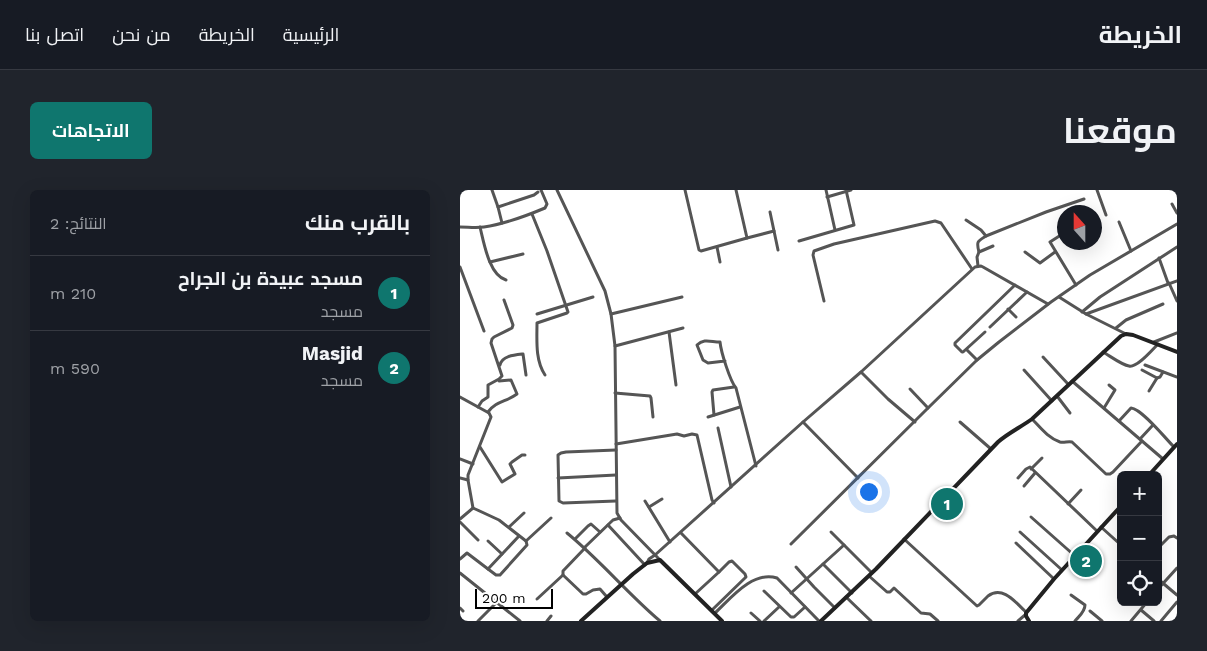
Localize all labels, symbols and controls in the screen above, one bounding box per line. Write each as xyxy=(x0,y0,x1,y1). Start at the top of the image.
text: الخريطة xyxy=(1099,21,1182,49)
text: اتصل بنا xyxy=(25,24,84,45)
text: من نحن xyxy=(112,24,171,45)
text: الخريطة xyxy=(199,24,255,45)
text: الرئيسية xyxy=(283,24,339,45)
button: الاتجاهات xyxy=(30,102,152,159)
text: موقعنا xyxy=(1063,110,1177,152)
north arrow xyxy=(1057,205,1102,250)
text: بالقرب منك xyxy=(305,210,410,235)
text: النتائج: 2 xyxy=(50,214,107,233)
text: مسجد عبيدة بن الجراح xyxy=(178,267,363,290)
text: 210 m xyxy=(50,284,96,303)
text: 1 xyxy=(391,284,397,303)
text: مسجد xyxy=(321,302,363,321)
text: Masjid xyxy=(302,342,363,365)
text: 590 m xyxy=(50,359,100,378)
text: 2 xyxy=(389,359,399,378)
text: مسجد xyxy=(321,371,363,390)
map controls xyxy=(1117,471,1162,606)
button: + xyxy=(1117,471,1162,516)
your location xyxy=(856,479,882,505)
pin: 1 xyxy=(931,485,963,523)
button: − xyxy=(1117,516,1162,561)
pin: 2 xyxy=(1070,542,1102,580)
button: locate xyxy=(1117,561,1162,606)
scale bar xyxy=(475,586,552,609)
text: 200 m xyxy=(482,590,526,606)

